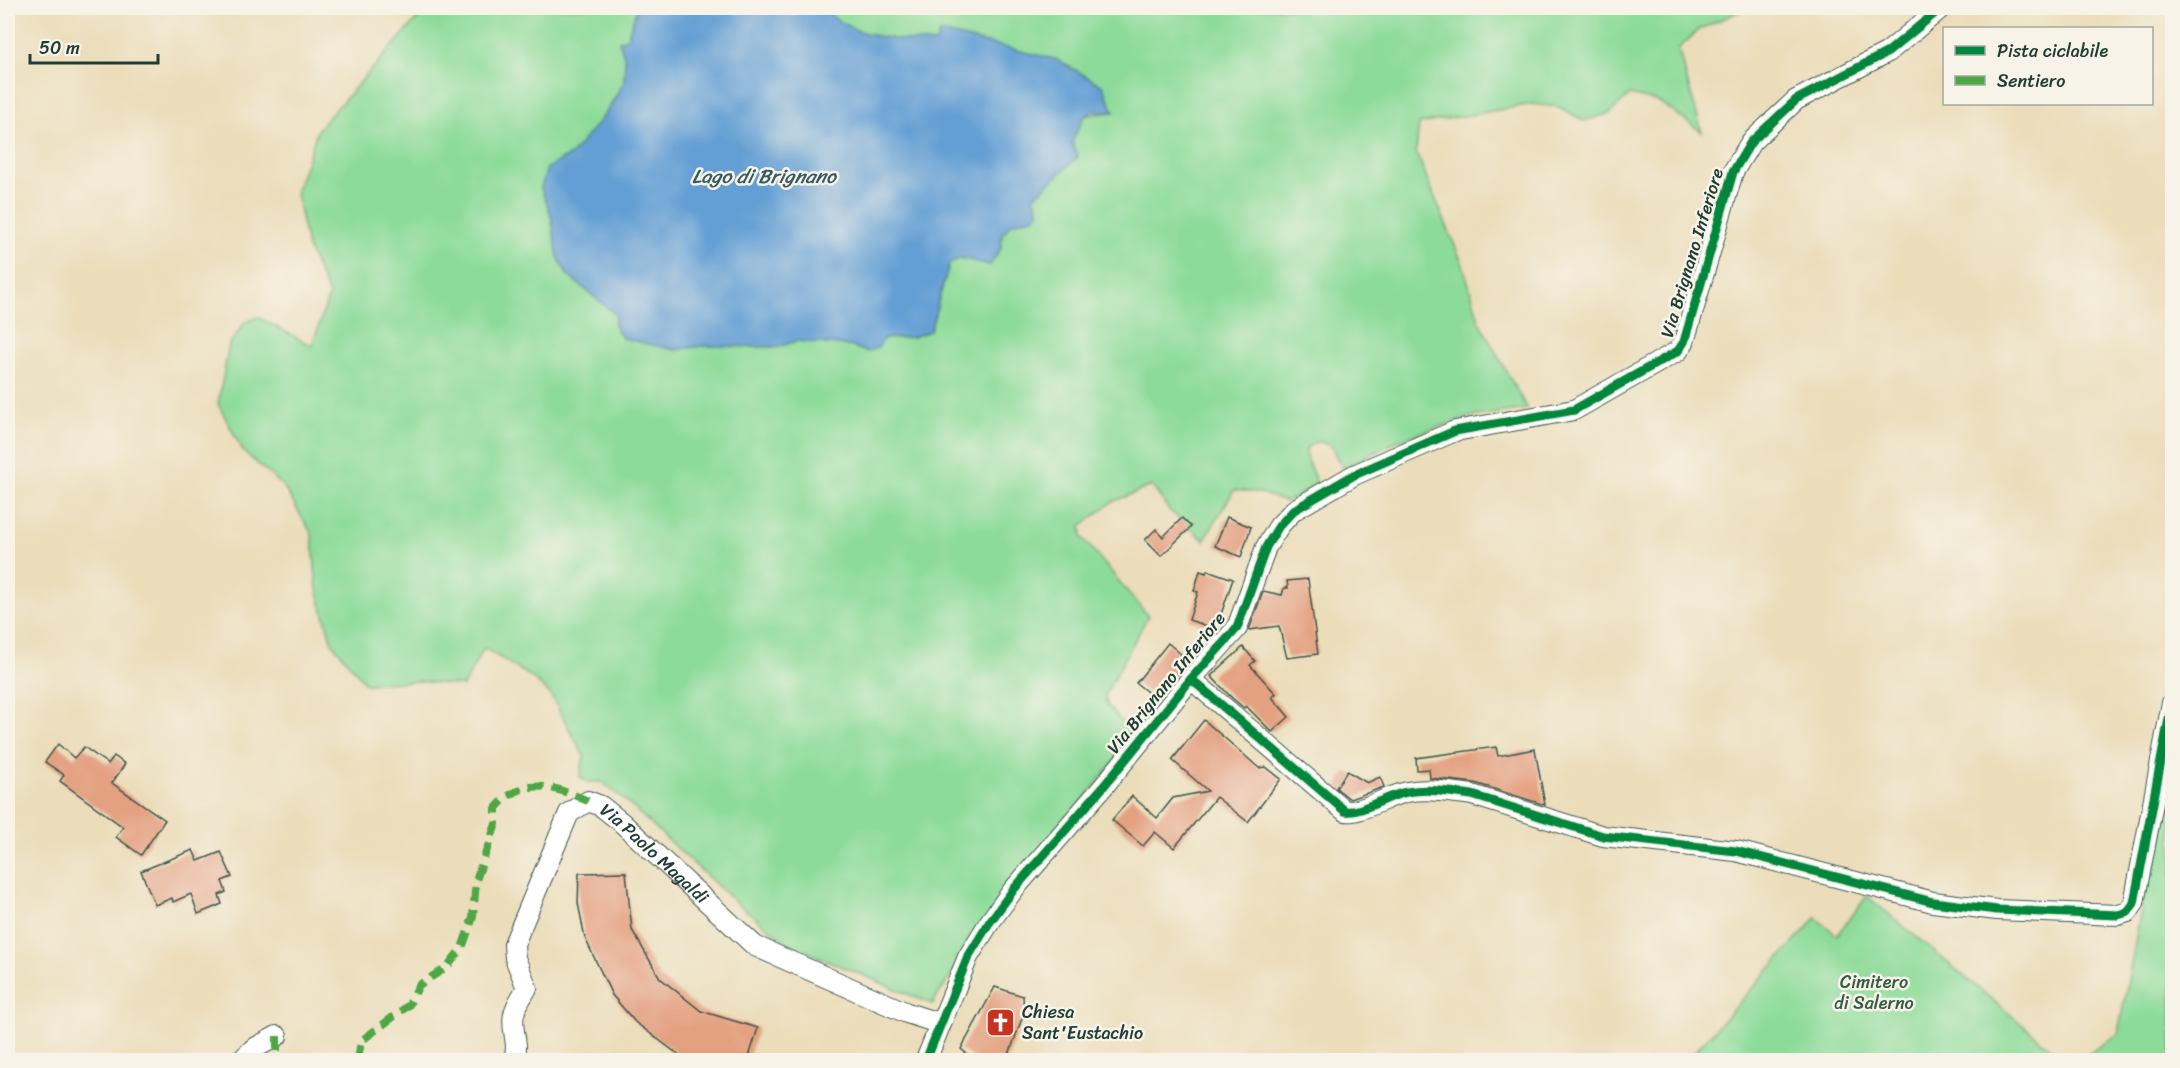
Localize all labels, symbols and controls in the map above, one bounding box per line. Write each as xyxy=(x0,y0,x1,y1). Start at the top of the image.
scale bar xyxy=(30,27,158,65)
legend xyxy=(1943,27,2153,105)
text: 50 m xyxy=(39,32,80,64)
text: Pista ciclabile xyxy=(1997,35,2109,67)
text: Sentiero xyxy=(1997,65,2065,97)
water label: Lago di Brignano xyxy=(692,159,837,194)
street label: Via Brignano Inferiore xyxy=(1651,164,1733,342)
street label: Via Brignano Inferiore xyxy=(1098,604,1234,761)
street label: Via Paolo Magaldi xyxy=(593,795,717,913)
park label: Cimitero di Salerno xyxy=(1834,966,1914,1019)
place label: Chiesa Sant'Eustachio xyxy=(1022,996,1143,1049)
church icon: Chiesa Sant'Eustachio xyxy=(985,1006,1017,1038)

